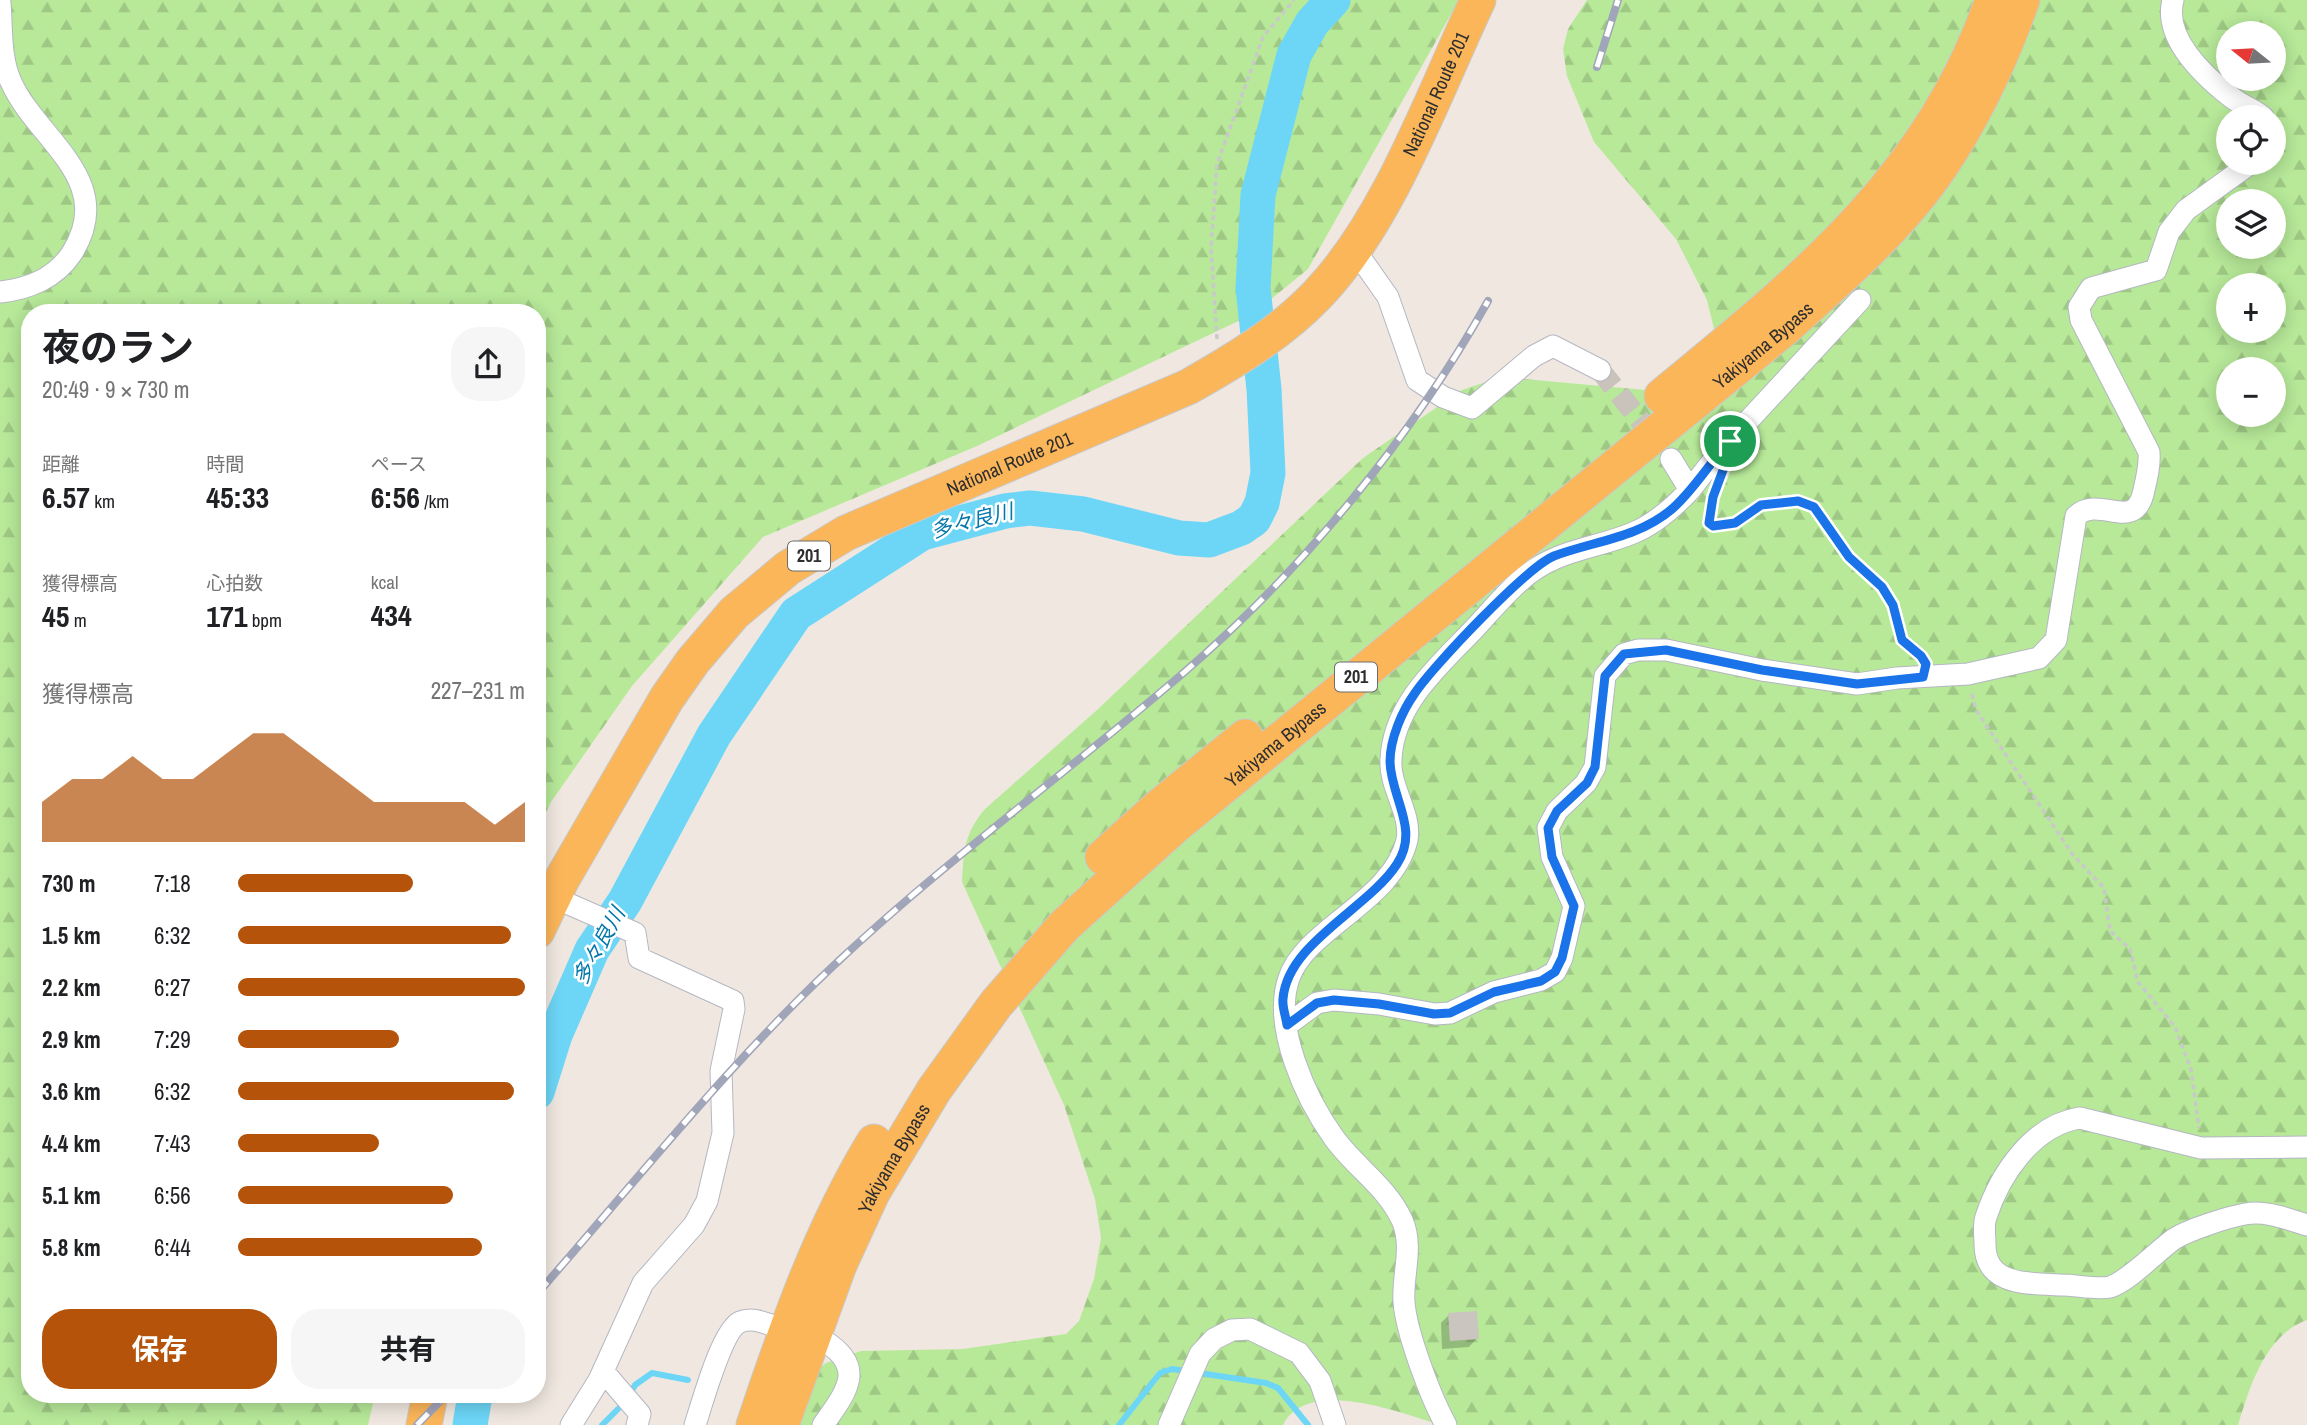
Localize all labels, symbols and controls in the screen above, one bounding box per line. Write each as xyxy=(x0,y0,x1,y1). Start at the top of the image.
north arrow xyxy=(2216,21,2286,91)
map controls xyxy=(2216,21,2286,427)
street label: National Route 201 xyxy=(1396,27,1475,161)
button: locate xyxy=(2216,105,2286,175)
button: layers xyxy=(2216,189,2286,259)
button: + xyxy=(2216,273,2286,343)
street label: Yakiyama Bypass xyxy=(1707,296,1819,395)
text: 夜のラン xyxy=(42,322,194,373)
button: share xyxy=(451,327,525,401)
button: − xyxy=(2216,357,2286,427)
text: 20:49 · 9 × 730 m xyxy=(42,374,189,405)
pin xyxy=(1700,411,1760,471)
icon: arrive xyxy=(1711,422,1749,460)
street label: National Route 201 xyxy=(942,425,1077,502)
text: 距離 xyxy=(42,451,80,477)
text: 時間 xyxy=(206,451,244,477)
text: ペース xyxy=(371,451,427,477)
text: 6.57 xyxy=(42,477,90,517)
text: 45:33 xyxy=(206,477,269,517)
text: 6:56 xyxy=(371,477,420,517)
text: km xyxy=(90,488,115,514)
text: /km xyxy=(420,488,449,514)
water label: 多々良川 xyxy=(928,496,1018,545)
road number: 201 xyxy=(788,542,830,570)
text: kcal xyxy=(371,569,398,595)
text: 獲得標高 xyxy=(42,570,118,596)
text: 心拍数 xyxy=(206,570,263,596)
text: 434 xyxy=(371,595,412,635)
text: 45 xyxy=(42,596,69,636)
text: 171 xyxy=(206,596,247,636)
text: m xyxy=(69,607,87,633)
text: bpm xyxy=(247,607,282,633)
road number: 201 xyxy=(1335,662,1377,692)
text: 227–231 m xyxy=(431,675,525,706)
text: 獲得標高 xyxy=(42,678,134,709)
street label: Yakiyama Bypass xyxy=(1219,695,1332,793)
text: 730 m xyxy=(42,868,95,899)
text: 7:18 xyxy=(154,868,191,899)
water label: 多々良川 xyxy=(566,900,633,990)
text: 1.5 km xyxy=(42,920,101,951)
text: 6:32 xyxy=(154,920,191,951)
text: 2.2 km xyxy=(42,972,101,1003)
text: 6:27 xyxy=(154,972,191,1003)
text: 2.9 km xyxy=(42,1024,101,1055)
text: 7:29 xyxy=(154,1024,191,1055)
text: 3.6 km xyxy=(42,1076,101,1107)
text: 6:32 xyxy=(154,1076,191,1107)
street label: Yakiyama Bypass xyxy=(851,1098,936,1218)
text: 4.4 km xyxy=(42,1128,101,1159)
text: 7:43 xyxy=(154,1128,191,1159)
text: 5.1 km xyxy=(42,1180,101,1211)
text: 6:56 xyxy=(154,1180,191,1211)
text: 5.8 km xyxy=(42,1232,101,1263)
text: 6:44 xyxy=(154,1232,191,1263)
button: 保存 xyxy=(42,1309,277,1389)
button: 共有 xyxy=(291,1309,525,1389)

